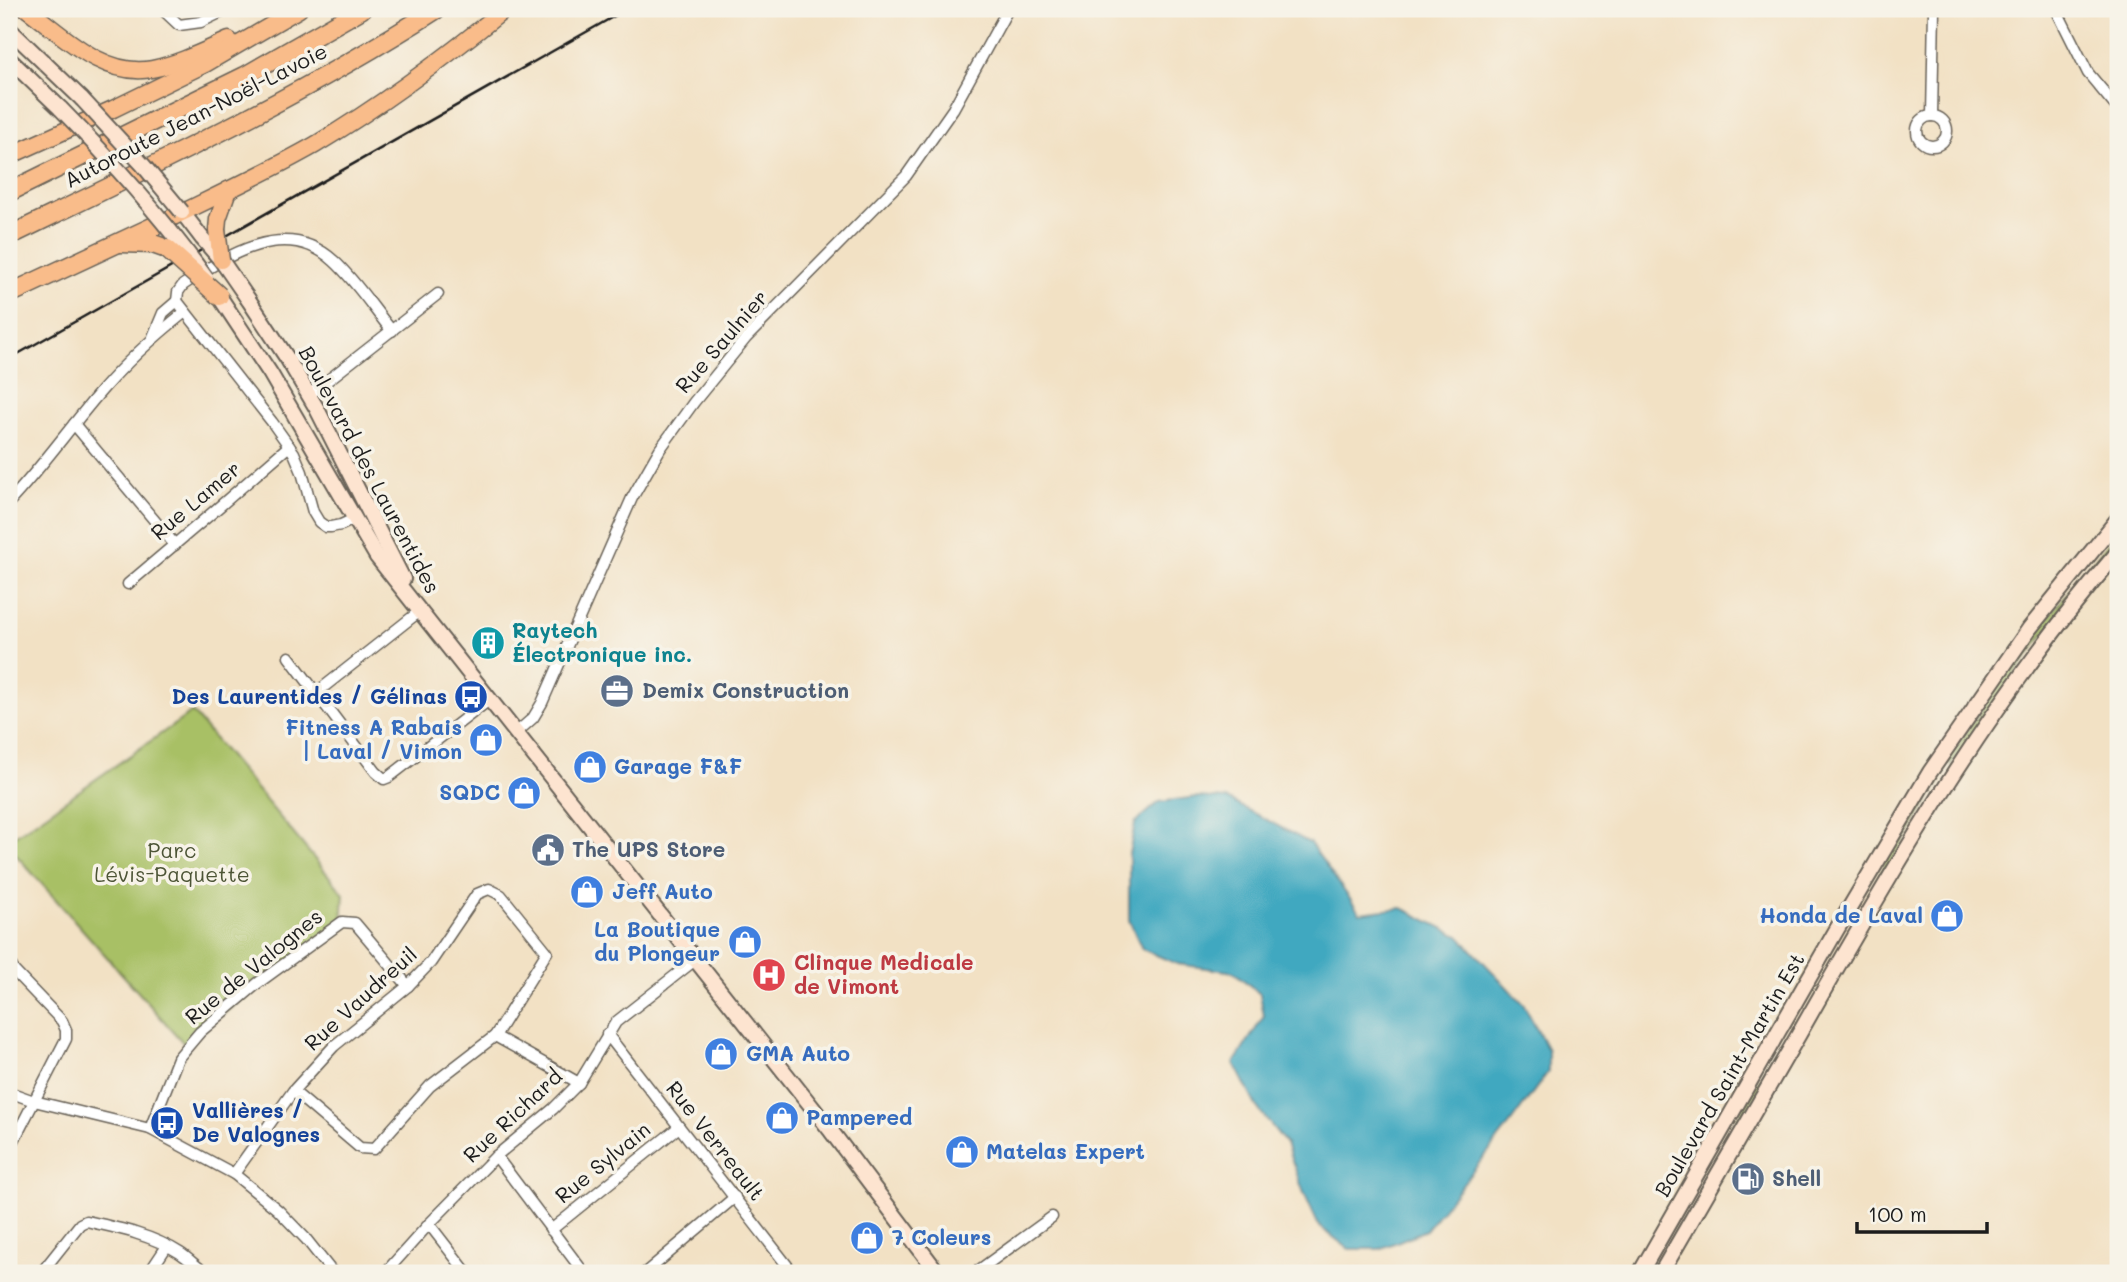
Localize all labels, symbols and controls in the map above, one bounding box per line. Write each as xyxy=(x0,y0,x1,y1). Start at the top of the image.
street label: Autoroute Jean-Noël-Lavoie xyxy=(59,36,331,193)
street label: Rue Saulnier xyxy=(669,284,773,398)
street label: Boulevard des Laurentides xyxy=(294,341,447,598)
street label: Rue Lamer xyxy=(145,454,245,545)
place label: Raytech Électronique inc. xyxy=(512,616,692,667)
building icon: Raytech Électronique inc. xyxy=(469,624,507,662)
office icon: Demix Construction xyxy=(598,672,636,710)
place label: Demix Construction xyxy=(642,676,849,703)
bus stop icon: Des Laurentides / Gélinas xyxy=(452,678,490,716)
place label: Des Laurentides / Gélinas xyxy=(171,682,447,709)
place label: Fitness A Rabais | Laval / Vimon xyxy=(285,713,462,764)
shop icon: Fitness A Rabais | Laval / Vimon xyxy=(467,721,505,759)
shop icon: Garage F&F xyxy=(571,748,609,786)
place label: Garage F&F xyxy=(614,752,742,779)
shop icon: SQDC xyxy=(505,774,543,812)
place label: SQDC xyxy=(439,778,500,805)
public building icon: The UPS Store xyxy=(529,831,567,869)
place label: The UPS Store xyxy=(572,835,725,862)
park label: Parc Lévis-Paquette xyxy=(94,836,250,887)
shop icon: Jeff Auto xyxy=(568,873,606,911)
place label: Jeff Auto xyxy=(612,877,713,904)
shop icon: Honda de Laval xyxy=(1928,897,1966,935)
place label: Honda de Laval xyxy=(1759,901,1923,928)
street label: Rue de Valognes xyxy=(179,902,327,1030)
place label: La Boutique du Plongeur xyxy=(594,915,720,966)
shop icon: La Boutique du Plongeur xyxy=(726,923,764,961)
street label: Rue Vaudreuil xyxy=(298,940,422,1056)
place label: Clinque Medicale de Vimont xyxy=(794,948,974,999)
street label: Boulevard Saint-Martin Est xyxy=(1648,948,1810,1201)
hospital icon: Clinque Medicale de Vimont xyxy=(750,956,788,994)
shop icon: GMA Auto xyxy=(702,1035,740,1073)
place label: GMA Auto xyxy=(746,1039,850,1066)
street label: Rue Richard xyxy=(457,1062,567,1168)
street label: Rue Verreault xyxy=(661,1075,771,1205)
place label: Vallières / De Valognes xyxy=(192,1096,320,1147)
shop icon: Pampered xyxy=(763,1099,801,1137)
place label: Pampered xyxy=(806,1103,912,1130)
bus stop icon: Vallières / De Valognes xyxy=(148,1104,186,1142)
street label: Rue Sylvain xyxy=(549,1115,655,1209)
shop icon: Matelas Expert xyxy=(943,1133,981,1171)
place label: Matelas Expert xyxy=(986,1137,1145,1164)
fuel station icon: Shell xyxy=(1729,1160,1767,1198)
place label: Shell xyxy=(1772,1164,1821,1191)
scale bar xyxy=(1857,1191,1987,1235)
text: 100 m xyxy=(1868,1200,1927,1227)
shop icon: 7 Coleurs xyxy=(848,1219,886,1257)
place label: 7 Coleurs xyxy=(892,1223,991,1250)

